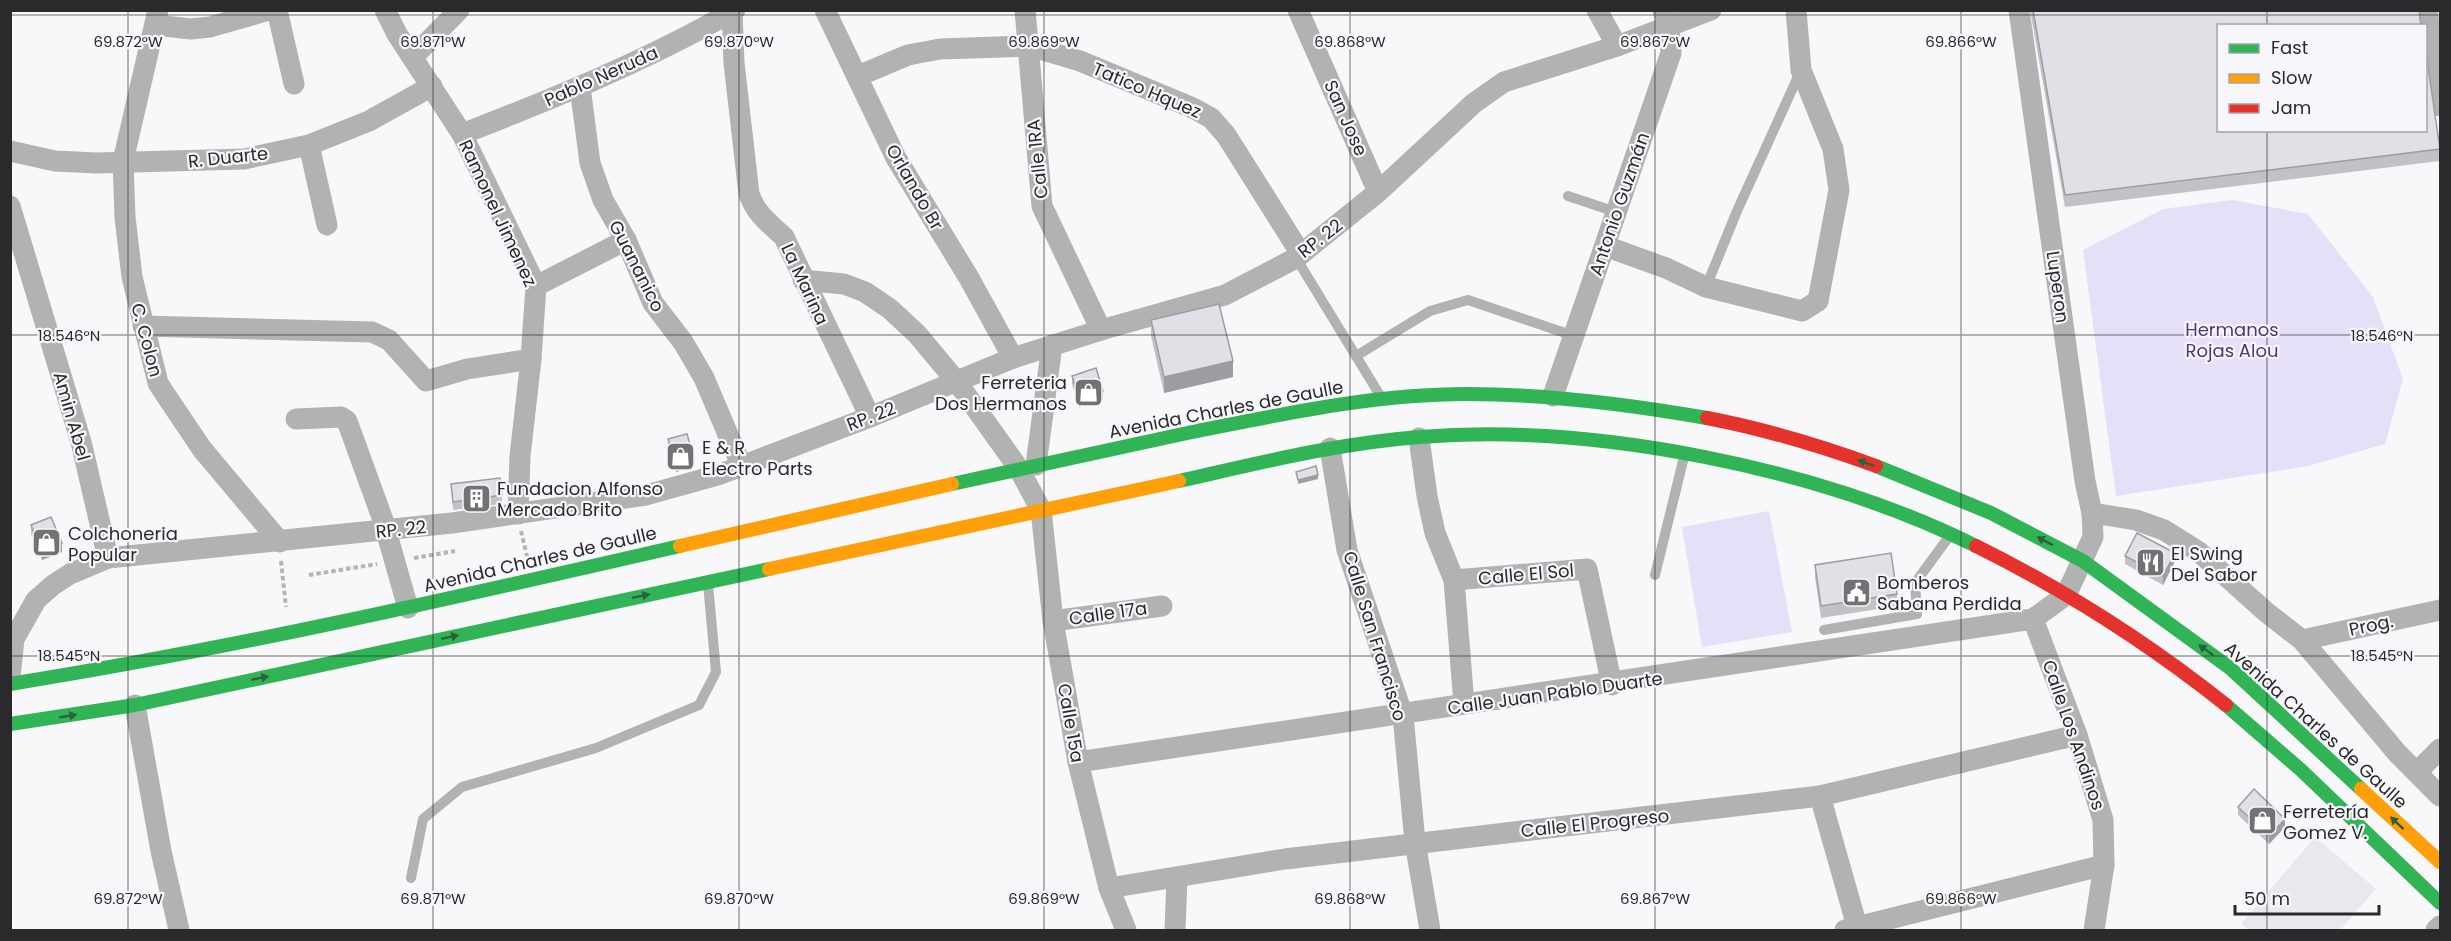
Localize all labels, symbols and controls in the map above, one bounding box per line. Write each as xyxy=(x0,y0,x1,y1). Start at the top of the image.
legend xyxy=(2217,24,2427,132)
text: 69.872°W xyxy=(93,31,163,52)
text: 69.871°W xyxy=(400,31,466,52)
text: 69.870°W xyxy=(704,31,774,52)
text: 69.869°W xyxy=(1008,31,1080,52)
text: 69.868°W xyxy=(1314,31,1386,52)
text: 69.867°W xyxy=(1620,31,1690,52)
text: 69.866°W xyxy=(1925,31,1997,52)
text: Fast xyxy=(2271,35,2308,60)
street label: Pablo Neruda xyxy=(540,40,662,112)
street label: Tatico Hquez xyxy=(1089,56,1205,124)
text: Slow xyxy=(2271,65,2313,90)
street label: San Jose xyxy=(1318,76,1374,160)
text: Jam xyxy=(2271,95,2311,120)
street label: Calle 1RA xyxy=(1020,118,1054,200)
street label: Antonio Guzmán xyxy=(1583,129,1655,279)
street label: Ramonel Jimenez xyxy=(453,135,543,291)
street label: R. Duarte xyxy=(187,140,269,174)
street label: Orlando Br xyxy=(880,140,950,235)
street label: RP. 22 xyxy=(1292,213,1348,263)
street label: Guananico xyxy=(603,216,671,316)
street label: La Marina xyxy=(775,239,835,329)
street label: Luperon xyxy=(2041,249,2075,325)
street label: C. Colon xyxy=(125,300,169,380)
park label: Hermanos Rojas Alou xyxy=(2185,317,2279,363)
text: 18.546°N xyxy=(38,325,100,346)
text: 18.546°N xyxy=(2351,325,2413,346)
street label: Amin Abel xyxy=(47,369,97,463)
place label: Ferreteria Dos Hermanos xyxy=(935,370,1067,416)
street label: Avenida Charles de Gaulle xyxy=(1107,374,1345,444)
shop icon: Ferreteria Dos Hermanos xyxy=(1072,376,1104,408)
street label: RP. 22 xyxy=(843,395,899,437)
place label: E & R Electro Parts xyxy=(702,435,813,481)
shop icon: E & R Electro Parts xyxy=(665,441,697,473)
one-way arrow xyxy=(1857,457,1875,467)
place label: Fundacion Alfonso Mercado Brito xyxy=(497,476,663,522)
building icon: Fundacion Alfonso Mercado Brito xyxy=(460,482,492,514)
street label: RP. 22 xyxy=(375,514,427,544)
street label: Avenida Charles de Gaulle xyxy=(421,520,659,598)
place label: Colchoneria Popular xyxy=(68,521,178,567)
shop icon: Colchoneria Popular xyxy=(31,527,63,559)
one-way arrow xyxy=(2036,536,2053,546)
place label: El Swing Del Sabor xyxy=(2171,541,2258,587)
restaurant icon: El Swing Del Sabor xyxy=(2134,547,2166,579)
street label: Calle San Francisco xyxy=(1337,548,1413,724)
street label: Calle El Sol xyxy=(1477,557,1575,591)
place label: Bomberos Sabana Perdida xyxy=(1877,570,2022,616)
public building icon: Bomberos Sabana Perdida xyxy=(1840,576,1872,608)
one-way arrow xyxy=(632,590,650,600)
street label: Calle 17a xyxy=(1067,595,1149,631)
street label: Prog. xyxy=(2347,608,2395,642)
one-way arrow xyxy=(441,632,460,641)
street label: Avenida Charles de Gaulle xyxy=(2219,636,2413,814)
text: 18.545°N xyxy=(38,645,100,666)
one-way arrow xyxy=(2198,645,2213,657)
text: 18.545°N xyxy=(2351,645,2413,666)
street label: Calle Los Andinos xyxy=(2037,657,2111,813)
street label: Calle Juan Pablo Duarte xyxy=(1446,666,1664,720)
one-way arrow xyxy=(250,673,269,683)
street label: Calle 15a xyxy=(1052,681,1090,765)
one-way arrow xyxy=(59,711,78,720)
place label: Ferretería Gomez V. xyxy=(2283,799,2369,845)
street label: Calle El Progreso xyxy=(1520,803,1670,843)
shop icon: Ferretería Gomez V. xyxy=(2246,805,2278,837)
one-way arrow xyxy=(2391,816,2405,830)
scale bar xyxy=(2235,878,2379,916)
text: 50 m xyxy=(2244,886,2290,911)
text: 69.872°W xyxy=(93,888,163,909)
text: 69.871°W xyxy=(400,888,466,909)
text: 69.870°W xyxy=(704,888,774,909)
text: 69.869°W xyxy=(1008,888,1080,909)
text: 69.868°W xyxy=(1314,888,1386,909)
text: 69.867°W xyxy=(1620,888,1690,909)
text: 69.866°W xyxy=(1925,888,1997,909)

